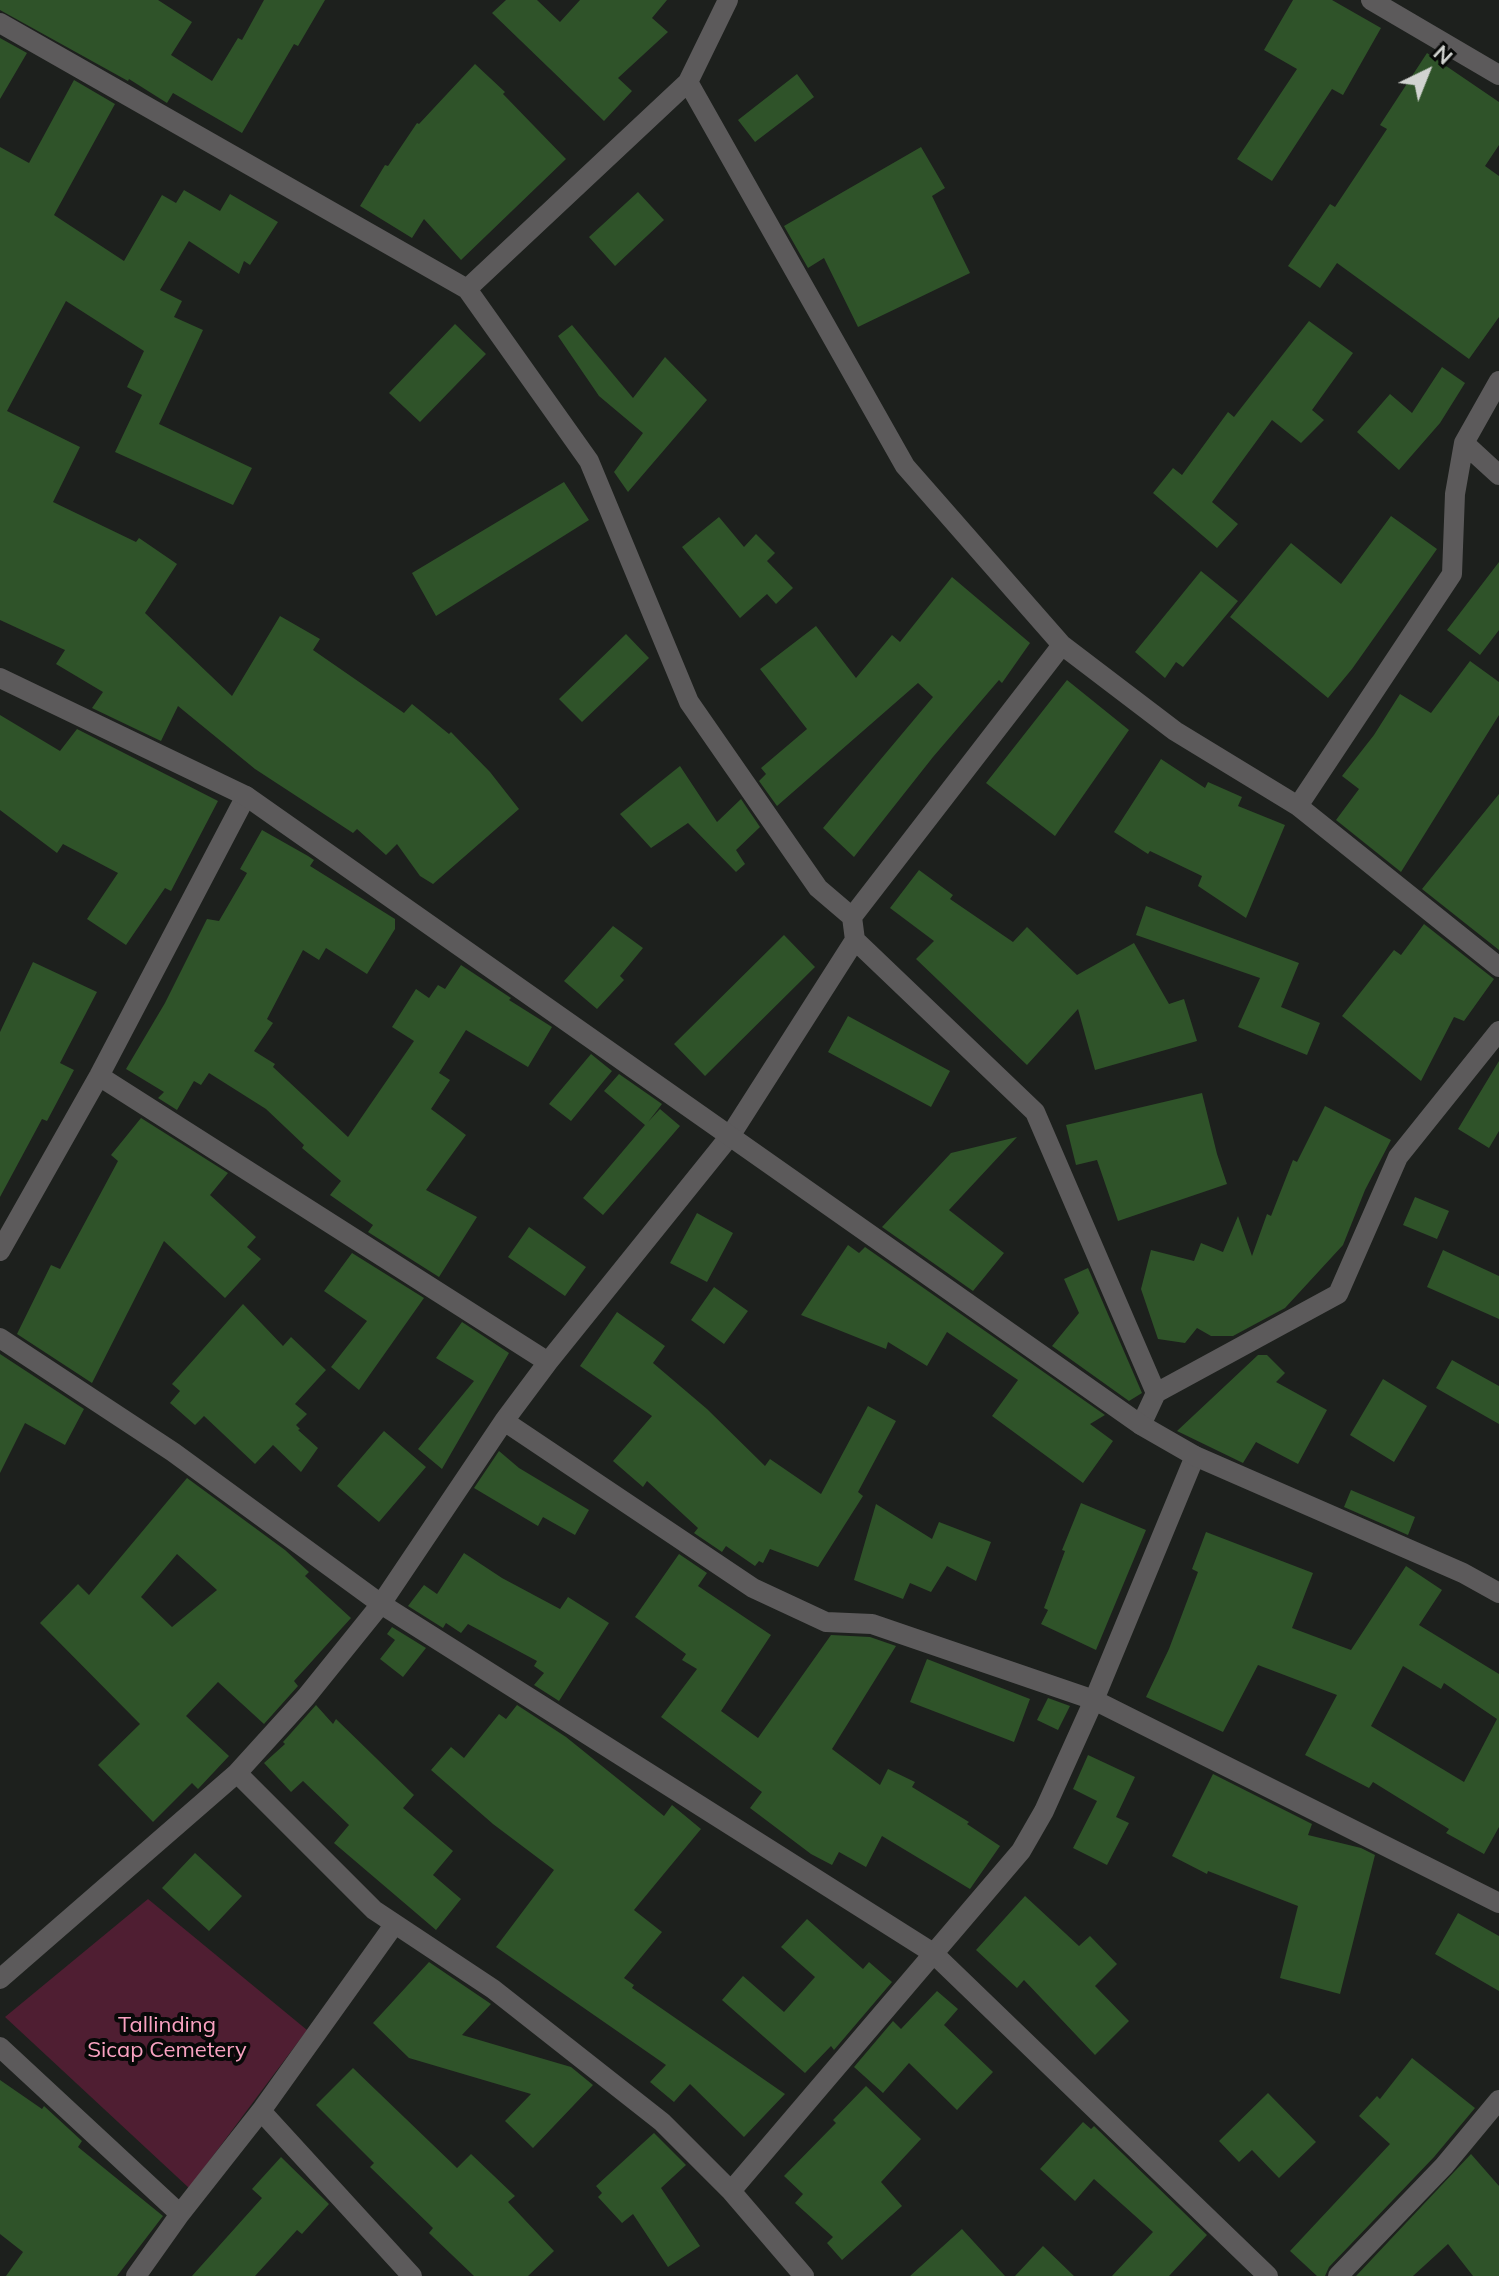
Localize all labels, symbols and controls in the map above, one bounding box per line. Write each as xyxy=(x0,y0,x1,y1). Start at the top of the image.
north arrow xyxy=(1387,32,1467,112)
text: N xyxy=(1428,39,1459,70)
park label: Tallinding Sicap Cemetery xyxy=(87,2012,247,2064)

